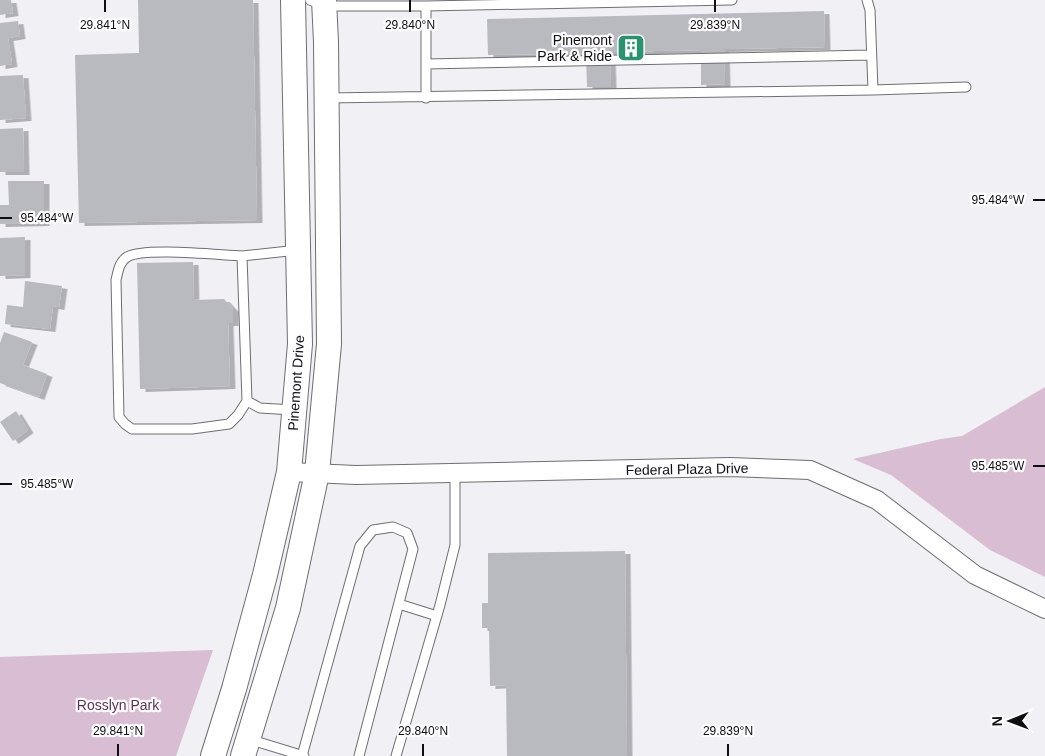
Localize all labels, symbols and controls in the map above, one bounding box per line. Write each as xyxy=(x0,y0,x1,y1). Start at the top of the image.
text: 29.841°N xyxy=(80,18,130,32)
text: 29.840°N xyxy=(385,18,435,32)
text: 29.839°N xyxy=(690,18,740,32)
place label: Pinemont Park & Ride xyxy=(537,32,612,64)
building icon: Pinemont Park & Ride xyxy=(616,33,646,63)
text: 95.484°W xyxy=(972,193,1025,207)
text: 95.484°W xyxy=(21,211,74,225)
street label: Pinemont Drive xyxy=(285,334,307,431)
text: 95.485°W xyxy=(972,459,1025,473)
street label: Federal Plaza Drive xyxy=(625,460,749,478)
text: 95.485°W xyxy=(21,477,74,491)
north arrow xyxy=(985,696,1035,746)
park label: Rosslyn Park xyxy=(77,697,160,713)
text: N xyxy=(989,716,1005,726)
text: 29.841°N xyxy=(93,724,143,738)
text: 29.840°N xyxy=(398,724,448,738)
text: 29.839°N xyxy=(703,724,753,738)

